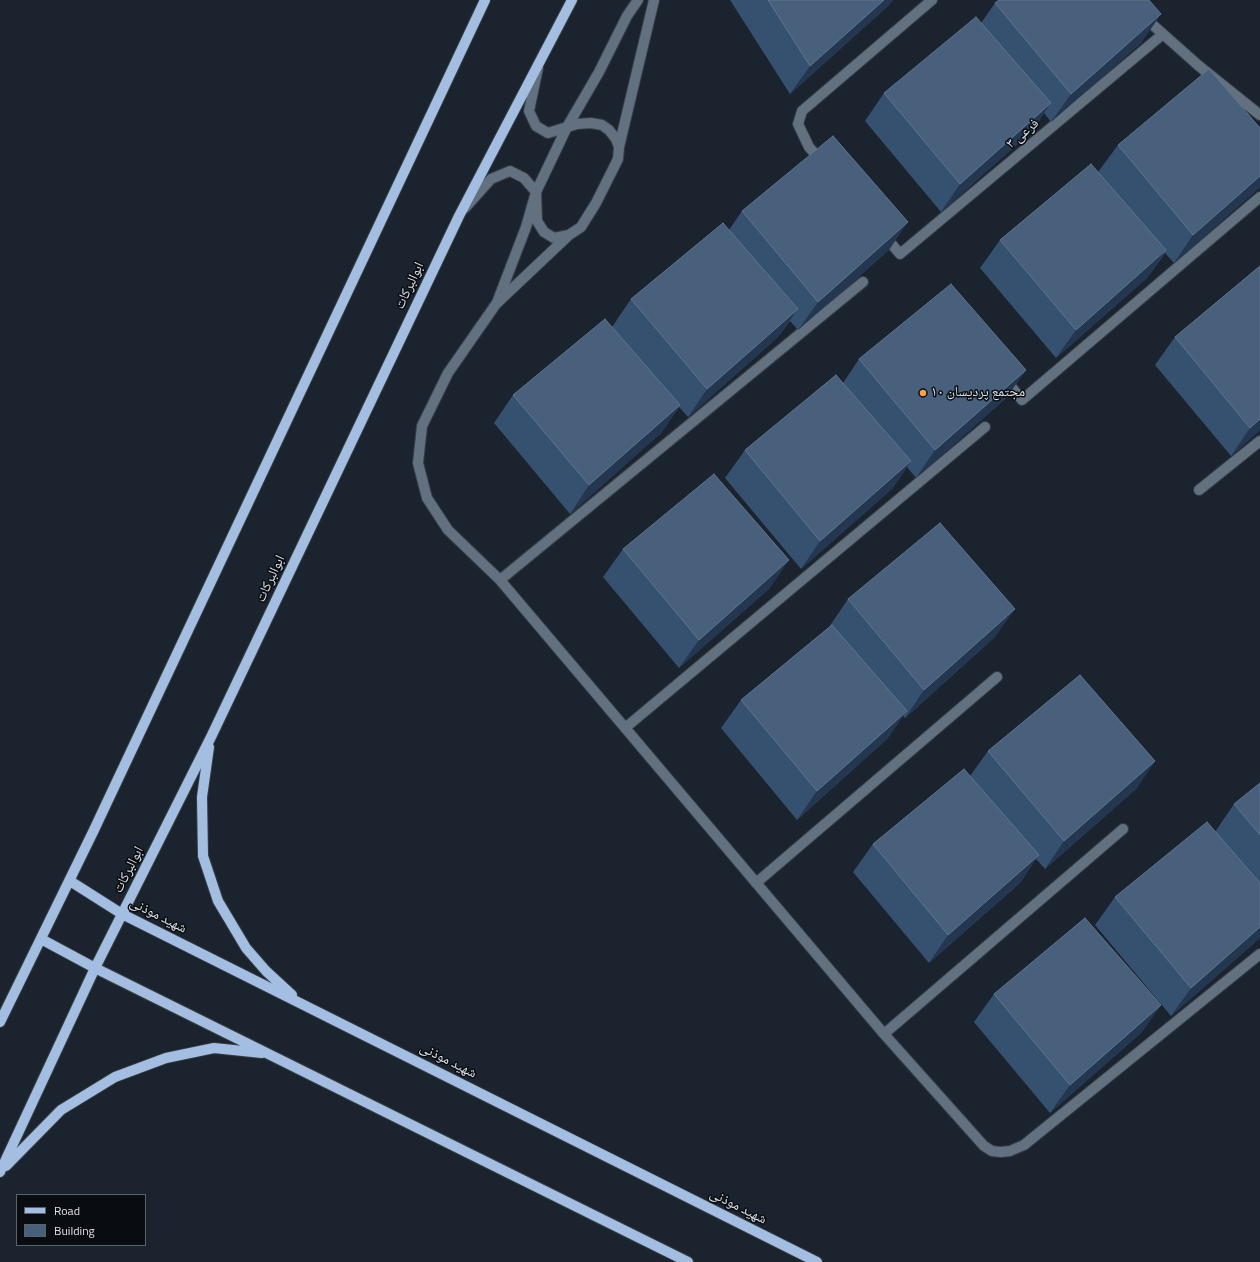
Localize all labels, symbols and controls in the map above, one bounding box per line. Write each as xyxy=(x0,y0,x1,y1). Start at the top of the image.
street label: فرعی ۳ xyxy=(1003,115,1043,153)
street label: ابوالبرکات xyxy=(392,260,428,312)
place label: مجتمع پردیسان ۱۰ xyxy=(931,385,1025,401)
marker: مجتمع پردیسان ۱۰ xyxy=(918,388,928,398)
street label: ابوالبرکات xyxy=(253,553,289,605)
street label: ابوالبرکات xyxy=(110,844,148,896)
street label: شهید موذنی xyxy=(127,895,189,937)
street label: شهید موذنی xyxy=(417,1040,479,1082)
street label: شهید موذنی xyxy=(707,1186,769,1228)
legend xyxy=(16,1194,146,1246)
text: Road xyxy=(54,1201,80,1220)
text: Building xyxy=(54,1221,95,1240)

